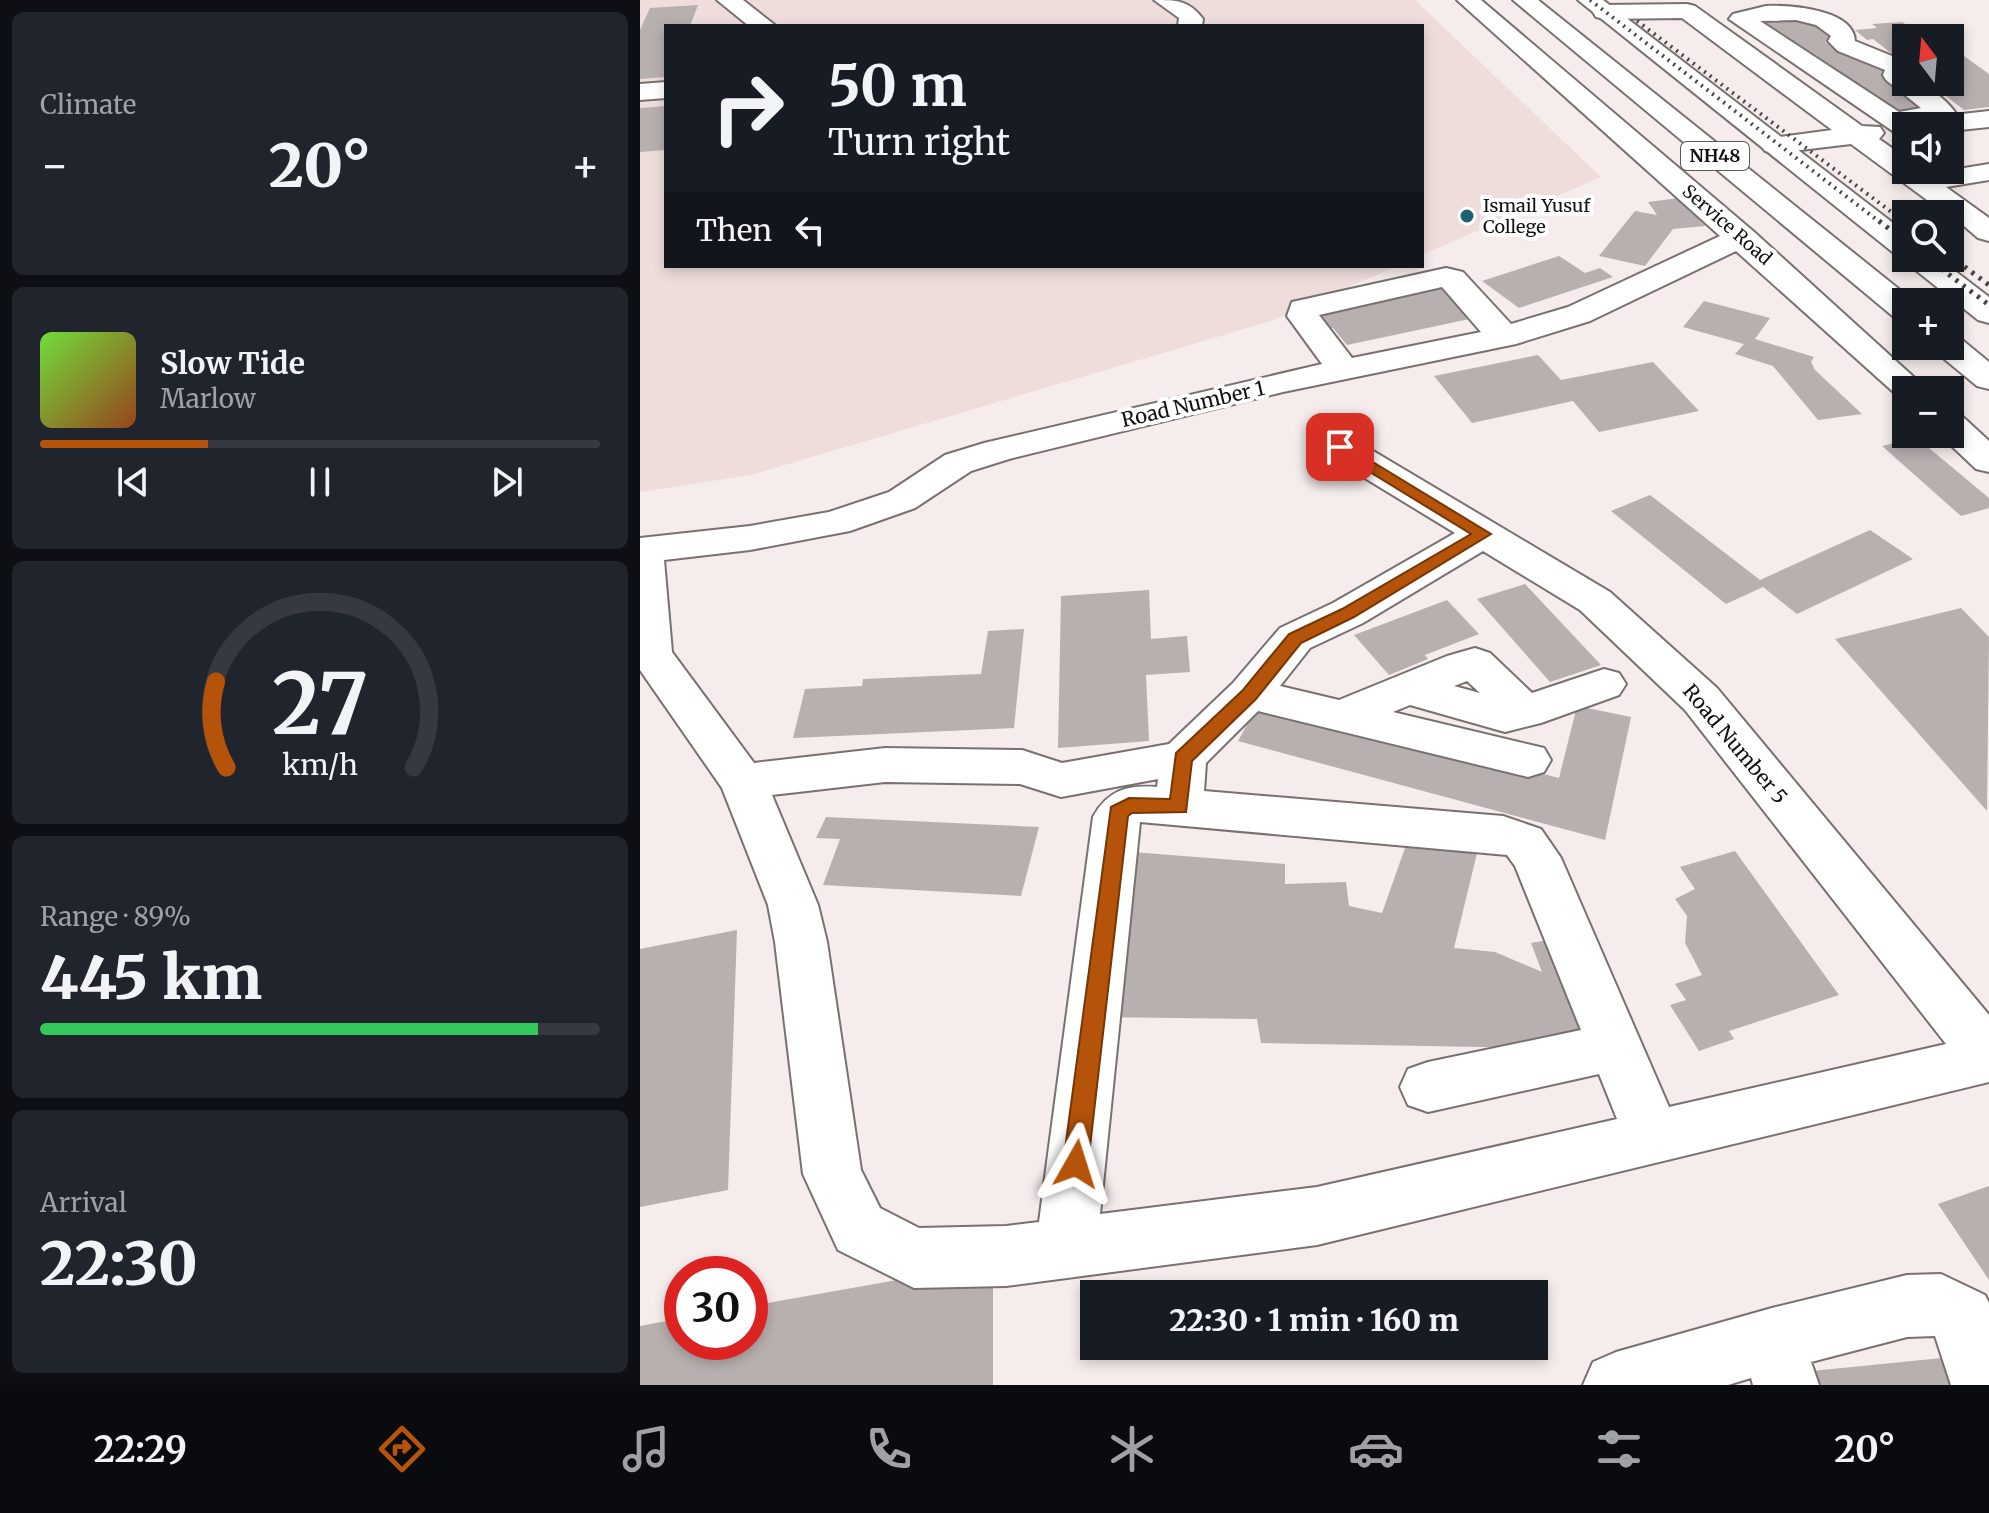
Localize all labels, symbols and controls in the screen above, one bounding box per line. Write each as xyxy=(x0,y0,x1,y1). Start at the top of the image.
north arrow xyxy=(1892,24,1964,96)
map controls xyxy=(1892,24,1964,448)
text: 50 m xyxy=(828,51,967,121)
icon: right xyxy=(696,56,800,160)
text: Climate xyxy=(40,88,136,121)
button: sound xyxy=(1892,112,1964,184)
text: Turn right xyxy=(828,120,1010,165)
text: 20° xyxy=(269,128,371,203)
text: − xyxy=(40,138,69,193)
text: + xyxy=(571,138,600,193)
road number: NH48 xyxy=(1681,142,1749,170)
street label: Service Road xyxy=(1678,179,1777,270)
place label: Ismail Yusuf College xyxy=(1483,194,1591,238)
button: search xyxy=(1892,200,1964,272)
marker: Ismail Yusuf College xyxy=(1458,207,1476,225)
icon: left xyxy=(788,208,832,252)
text: Then xyxy=(696,211,772,249)
button: + xyxy=(1892,288,1964,360)
text: Slow Tide xyxy=(160,344,305,382)
street label: Road Number 1 xyxy=(1119,375,1267,432)
button: − xyxy=(1892,376,1964,448)
text: Marlow xyxy=(160,382,256,415)
pin xyxy=(1306,413,1374,481)
icon: arrive xyxy=(1318,425,1362,469)
icon: previous xyxy=(111,460,155,504)
icon: pause xyxy=(298,460,342,504)
icon: next xyxy=(485,460,529,504)
text: 27 xyxy=(272,652,368,757)
street label: Road Number 5 xyxy=(1678,679,1793,809)
text: km/h xyxy=(282,748,358,784)
text: Range · 89% xyxy=(40,900,191,933)
text: 445 km xyxy=(40,940,262,1015)
position arrow xyxy=(1034,1122,1118,1206)
text: Arrival xyxy=(40,1186,127,1219)
text: 22:30 xyxy=(40,1226,198,1301)
speed limit sign: 30 xyxy=(664,1256,768,1360)
text: 22:30 · 1 min · 160 m xyxy=(1169,1301,1459,1339)
icon: directions xyxy=(374,1421,430,1477)
icon: music xyxy=(618,1421,674,1477)
icon: phone xyxy=(861,1421,917,1477)
icon: climate xyxy=(1104,1421,1160,1477)
icon: car xyxy=(1348,1421,1404,1477)
icon: filters xyxy=(1591,1421,1647,1477)
text: 22:29 xyxy=(94,1427,187,1472)
text: 20° xyxy=(1834,1427,1895,1472)

